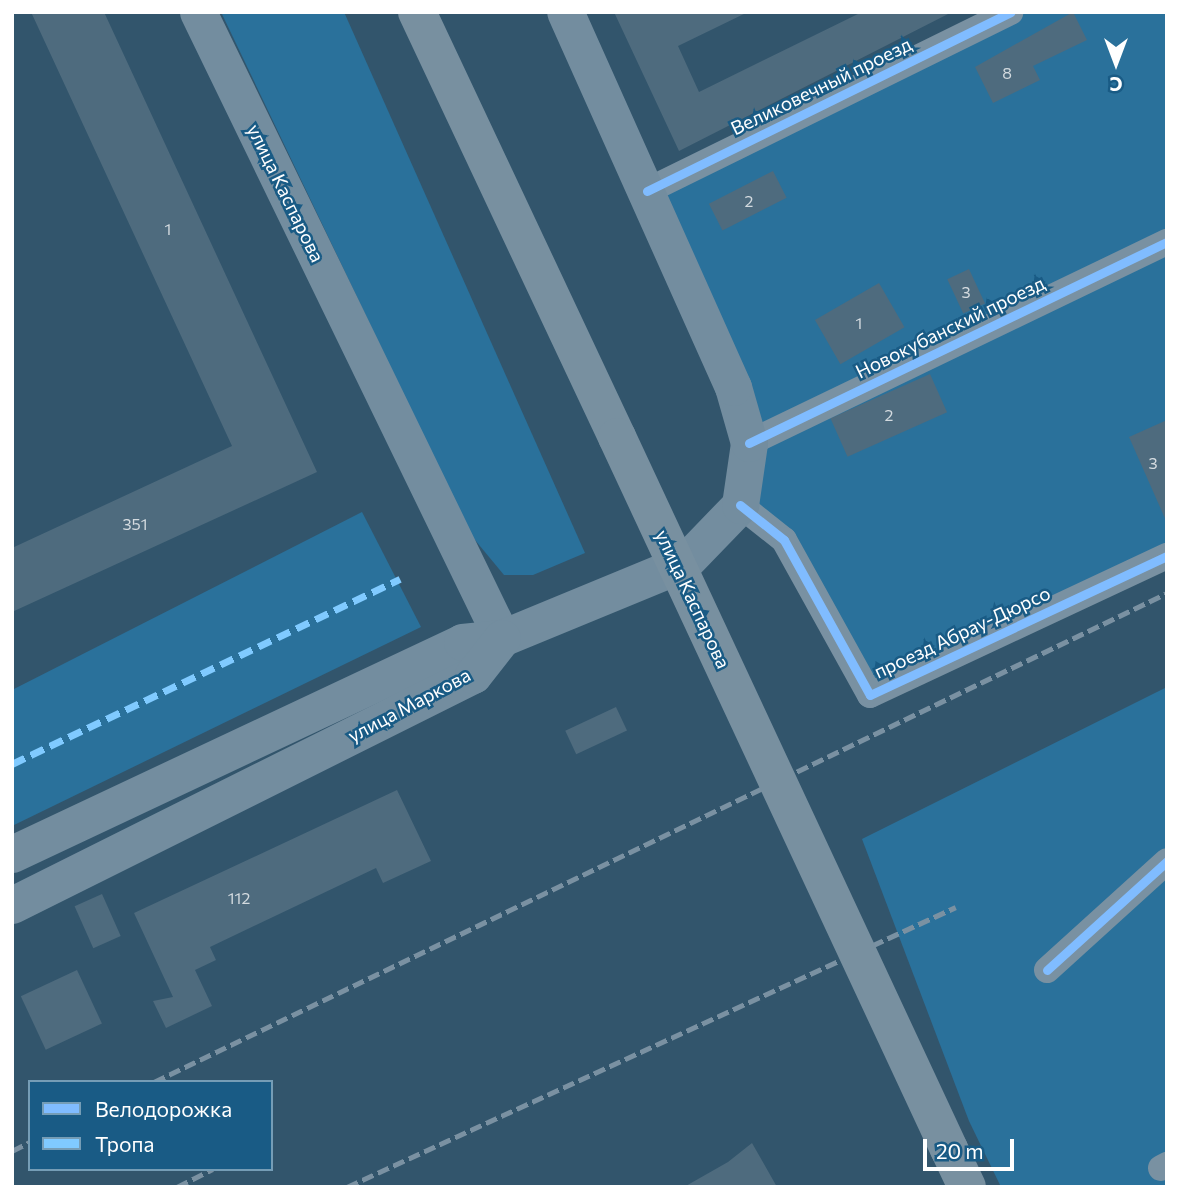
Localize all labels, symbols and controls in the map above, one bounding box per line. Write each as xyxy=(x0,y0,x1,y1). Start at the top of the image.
north arrow xyxy=(1081,28,1151,98)
street label: Великовечный проезд xyxy=(727,32,915,140)
house number: 8 xyxy=(1002,63,1012,83)
text: С xyxy=(1110,73,1123,96)
street label: улица Каспарова xyxy=(243,120,329,266)
house number: 2 xyxy=(745,191,753,211)
house number: 1 xyxy=(165,219,171,239)
street label: Новокубанский проезд xyxy=(852,271,1048,383)
house number: 3 xyxy=(961,282,971,302)
house number: 1 xyxy=(856,313,862,333)
house number: 2 xyxy=(885,405,893,425)
house number: 3 xyxy=(1148,453,1158,473)
house number: 351 xyxy=(122,514,148,534)
street label: улица Каспарова xyxy=(651,526,735,672)
street label: проезд Абрау-Дюрсо xyxy=(870,581,1054,683)
street label: улица Маркова xyxy=(344,663,474,747)
house number: 112 xyxy=(228,888,250,908)
legend xyxy=(28,1080,273,1171)
text: Велодорожка xyxy=(95,1096,232,1121)
scale bar xyxy=(927,1126,1018,1170)
text: Тропа xyxy=(95,1131,154,1156)
text: 20 m xyxy=(936,1138,984,1163)

